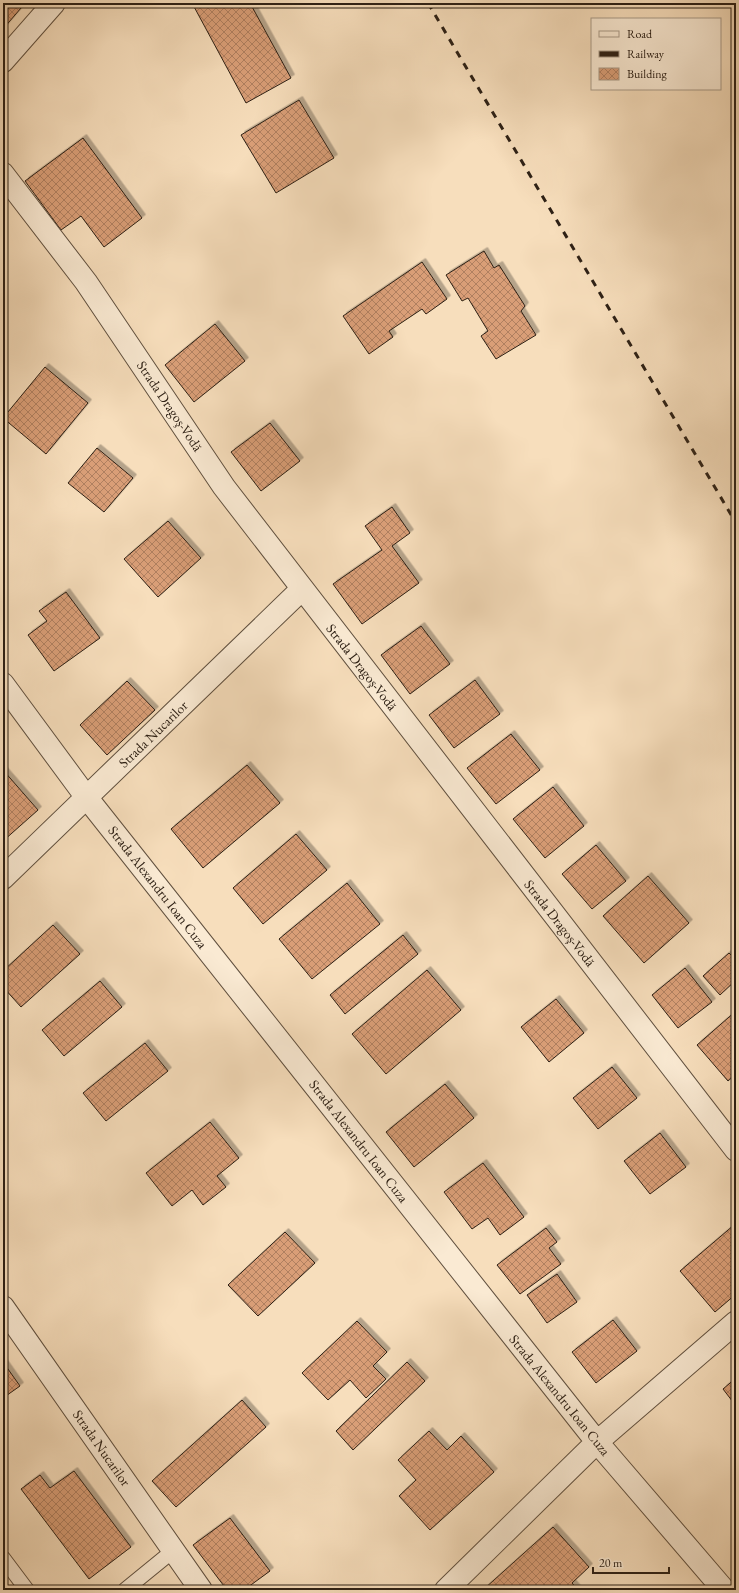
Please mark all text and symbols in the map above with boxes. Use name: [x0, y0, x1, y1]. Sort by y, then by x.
legend: [591, 18, 721, 90]
text: Road: [627, 26, 653, 42]
text: Railway: [627, 46, 665, 62]
text: Building: [627, 66, 668, 82]
street label: Strada Dragoş-Vodă: [133, 357, 207, 455]
street label: Strada Dragoş-Vodă: [322, 620, 402, 714]
street label: Strada Nucarilor: [115, 696, 192, 771]
street label: Strada Alexandru Ioan Cuza: [104, 822, 212, 952]
street label: Strada Dragoş-Vodă: [520, 876, 600, 970]
street label: Strada Alexandru Ioan Cuza: [305, 1076, 413, 1206]
street label: Strada Alexandru Ioan Cuza: [505, 1331, 615, 1460]
street label: Strada Nucarilor: [69, 1406, 135, 1490]
scale bar: [593, 1549, 669, 1575]
text: 20 m: [599, 1555, 623, 1571]

